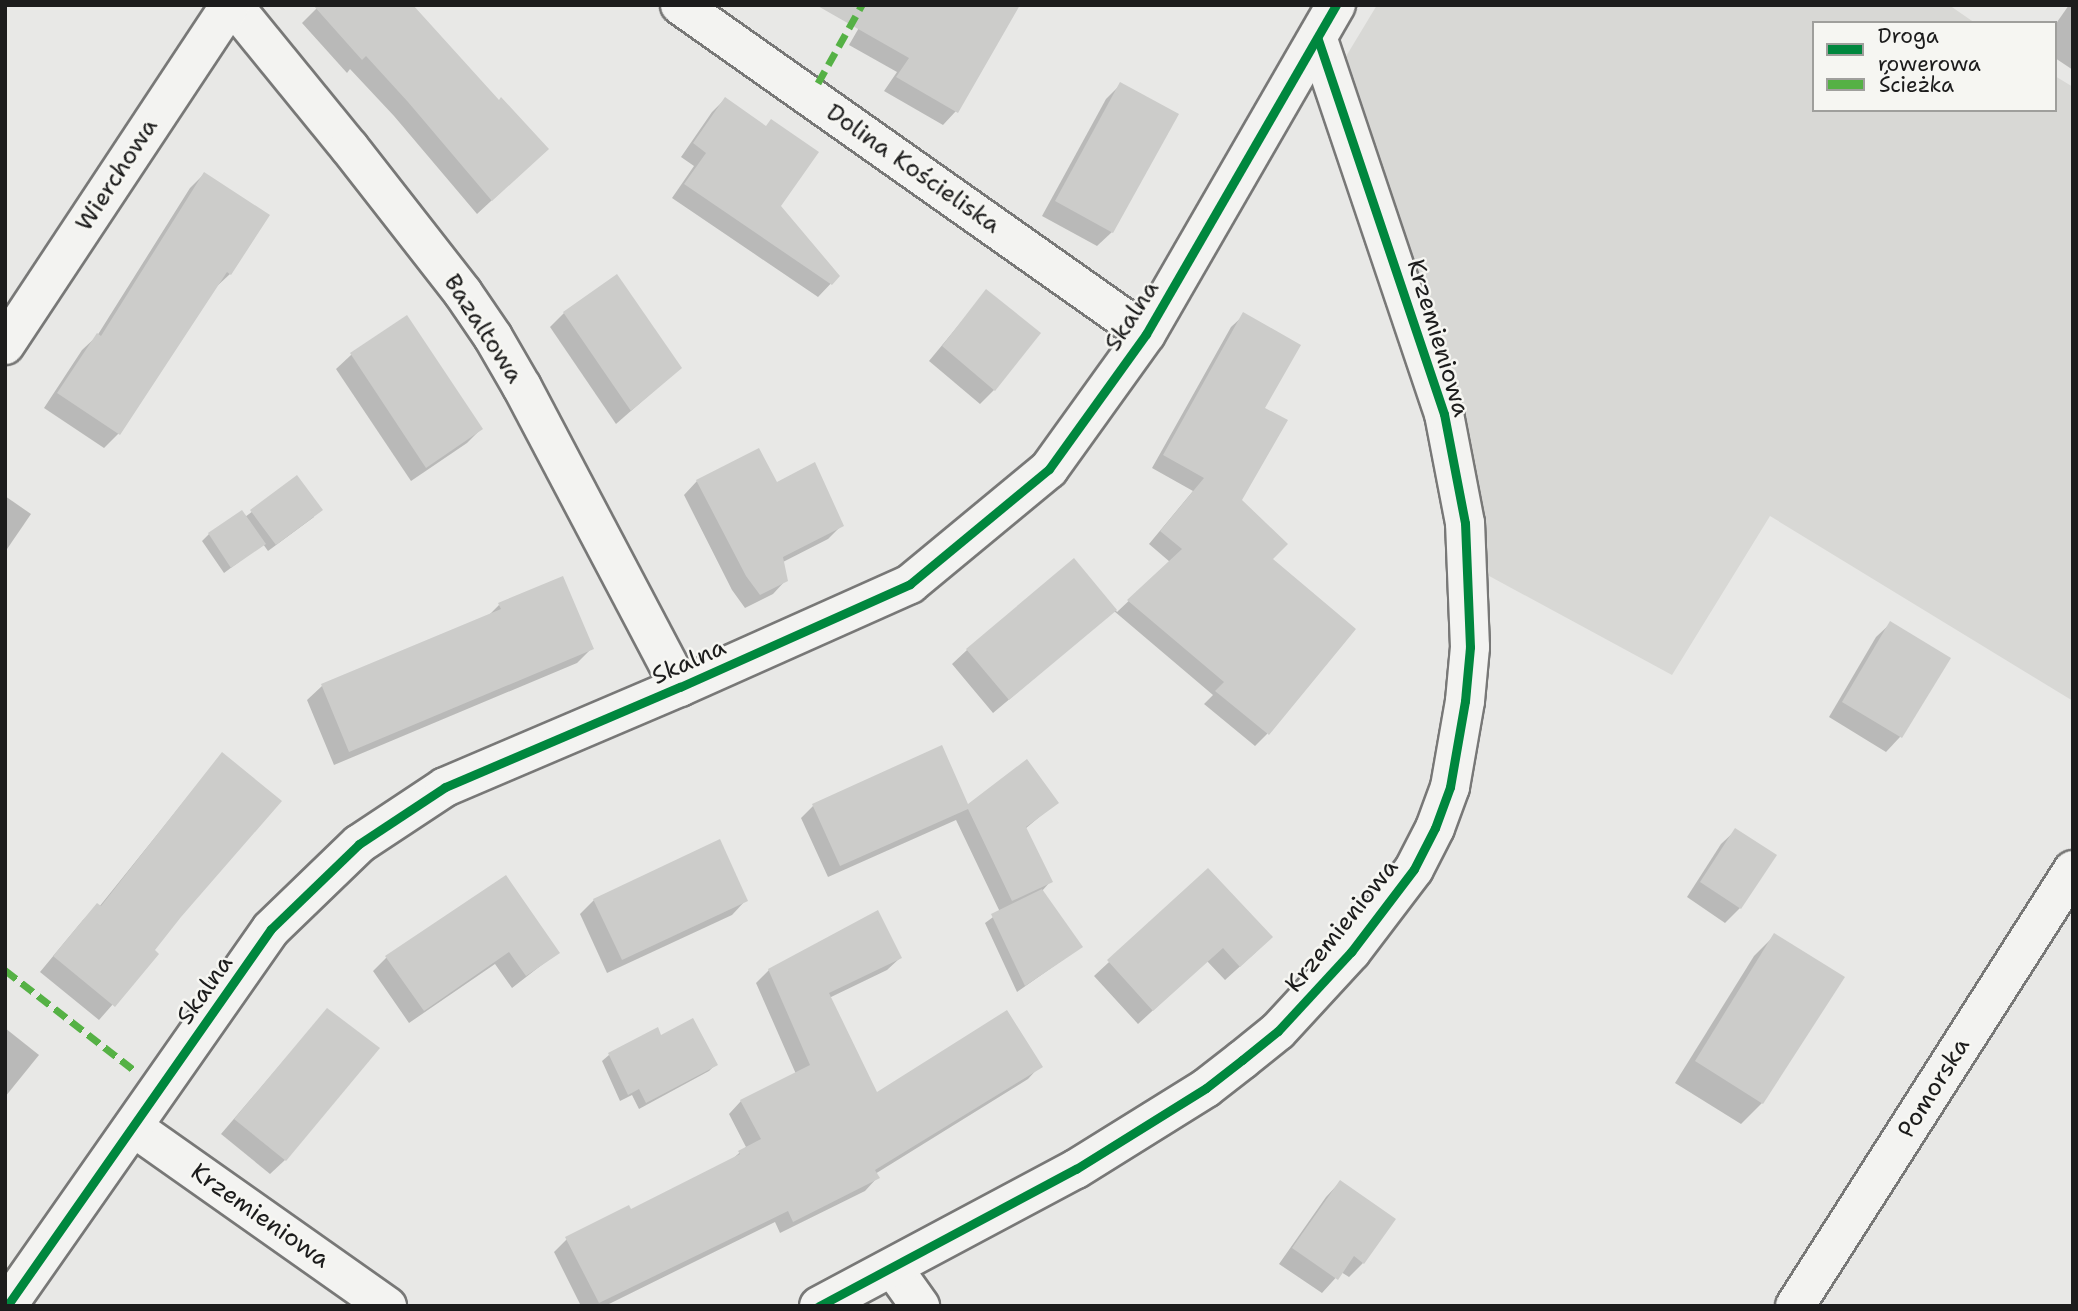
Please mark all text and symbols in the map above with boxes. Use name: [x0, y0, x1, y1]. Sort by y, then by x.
legend: [1812, 21, 2057, 112]
text: Droga rowerowa: [1878, 22, 1981, 78]
text: Ścieżka: [1879, 71, 1954, 99]
street label: Dolina Kościeliska: [821, 98, 1005, 240]
street label: Wierchowa: [70, 113, 164, 237]
street label: Krzemieniowa: [1400, 256, 1476, 420]
street label: Bazaltowa: [437, 269, 529, 389]
street label: Skalna: [1099, 275, 1165, 357]
street label: Skalna: [648, 633, 730, 691]
street label: Krzemieniowa: [1280, 854, 1404, 998]
street label: Skalna: [171, 950, 239, 1030]
street label: Pomorska: [1892, 1033, 1976, 1143]
street label: Krzemieniowa: [185, 1157, 335, 1275]

